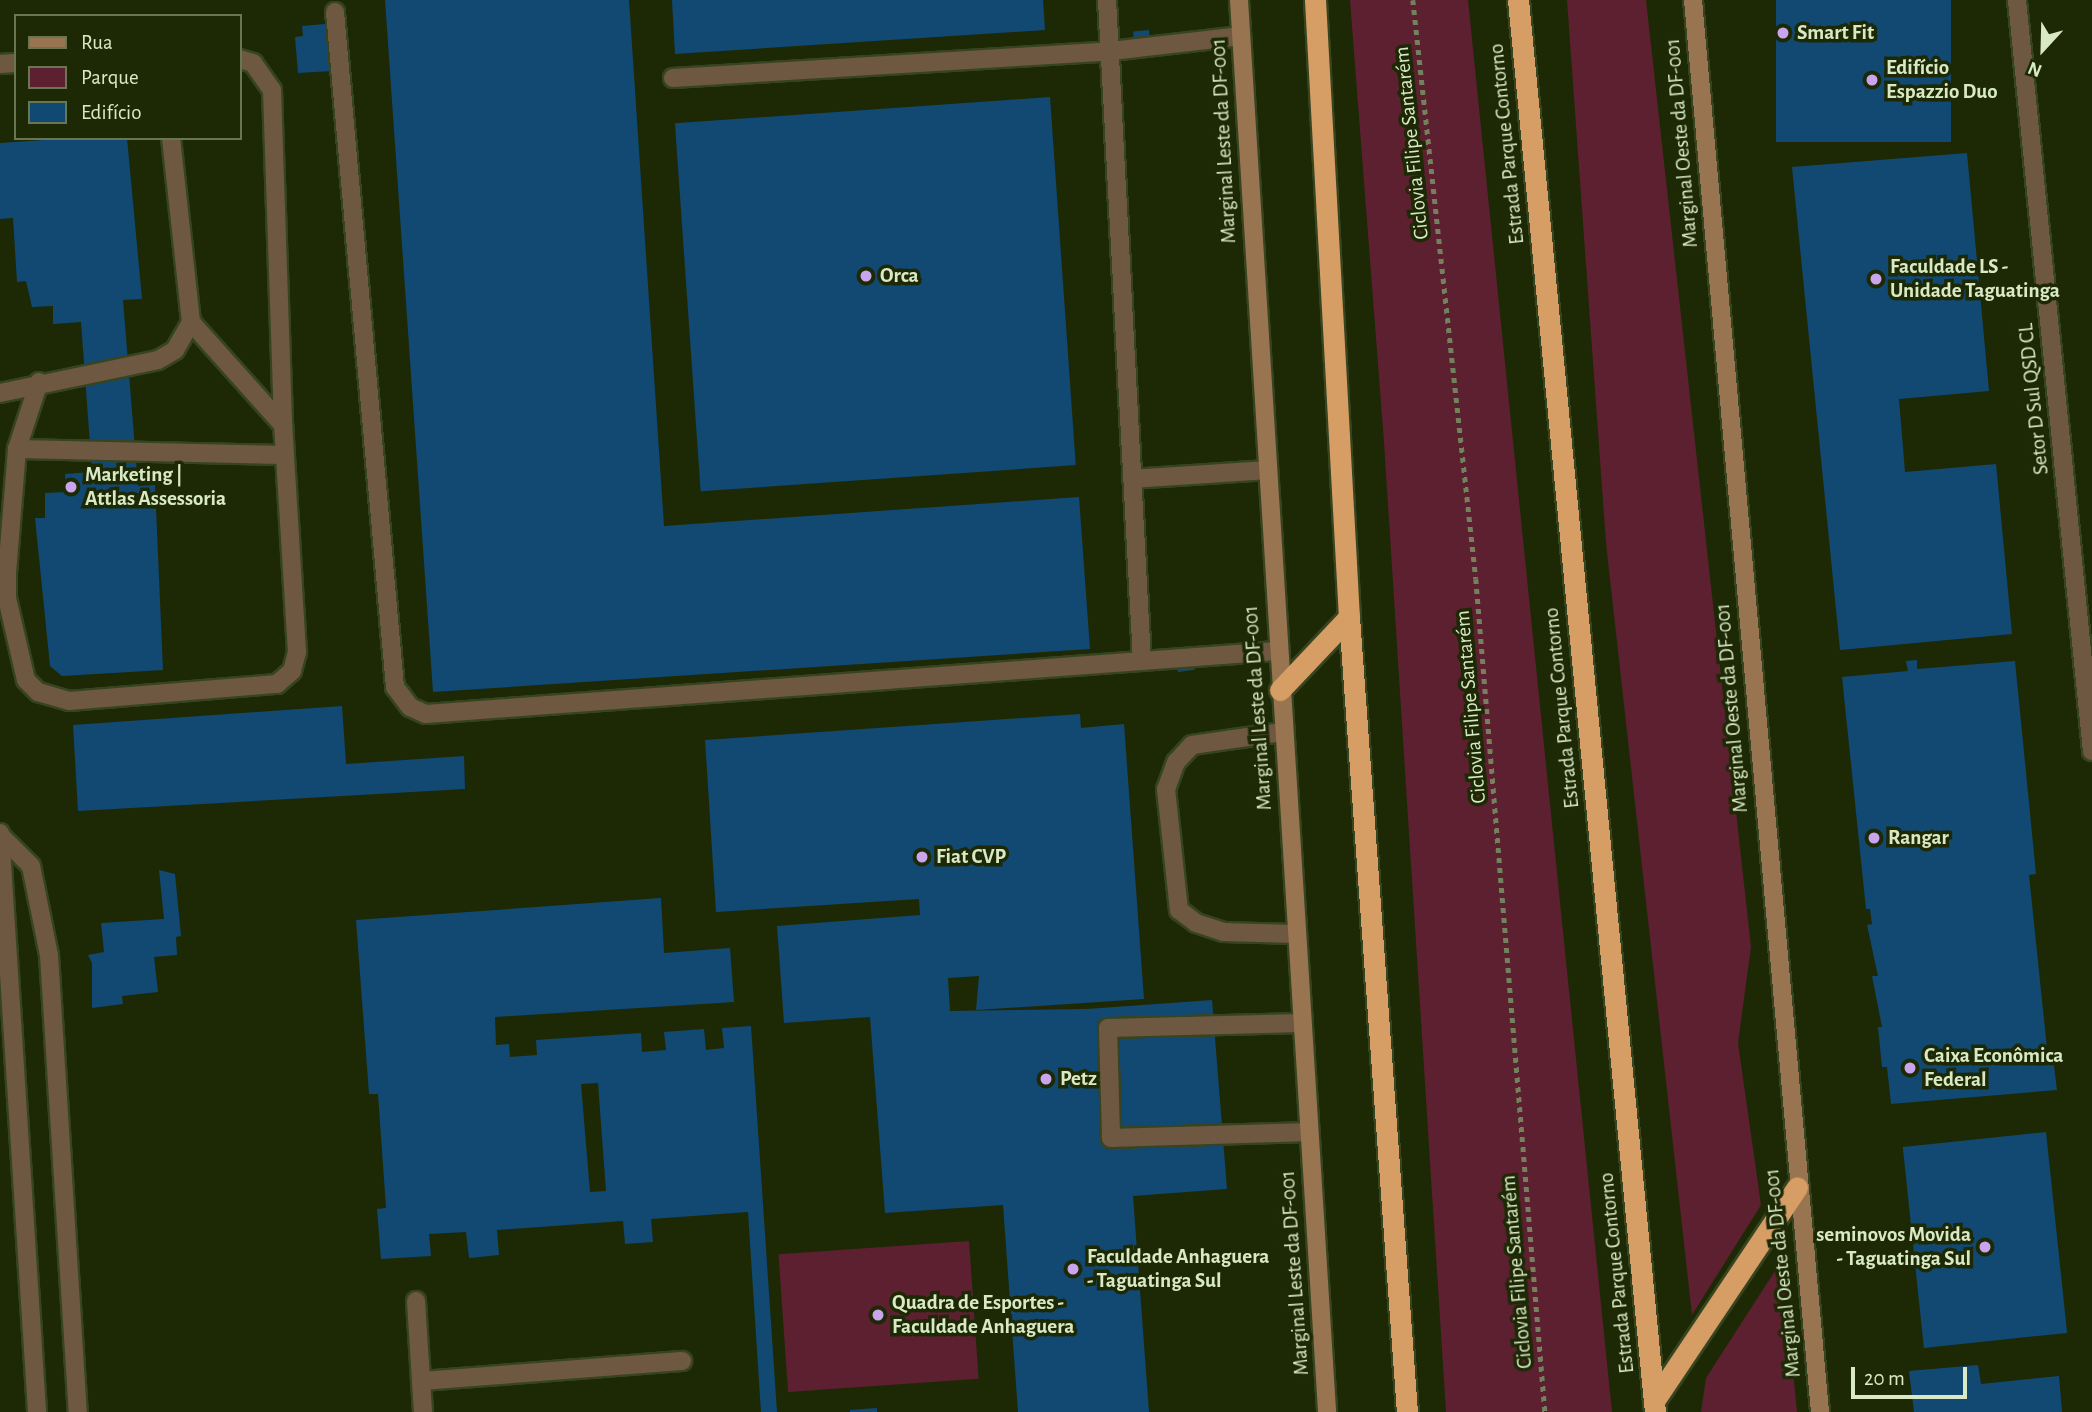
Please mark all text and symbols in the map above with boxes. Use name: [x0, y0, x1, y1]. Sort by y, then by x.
legend: [14, 14, 242, 140]
north arrow: [2008, 14, 2078, 84]
place label: Smart Fit: [1797, 20, 1874, 46]
marker: Smart Fit: [1775, 25, 1791, 41]
text: Rua: [81, 32, 113, 53]
street label: Marginal Oeste da DF-001: [1660, 37, 1704, 249]
street label: Marginal Leste da DF-001: [1206, 38, 1242, 244]
street label: Estrada Parque Contorno: [1484, 42, 1530, 246]
street label: Ciclovia Filipe Santarém: [1389, 45, 1435, 241]
place label: Edifício Espazzio Duo: [1886, 55, 1998, 105]
text: N: [2025, 58, 2045, 80]
text: Parque: [81, 67, 139, 88]
marker: Edifício Espazzio Duo: [1864, 72, 1880, 88]
text: Edifício: [81, 102, 141, 123]
place label: Faculdade LS - Unidade Taguatinga: [1890, 254, 2060, 304]
place label: Orca: [880, 263, 919, 289]
marker: Orca: [858, 268, 874, 284]
marker: Faculdade LS - Unidade Taguatinga: [1868, 271, 1884, 287]
street label: Setor D Sul QSD CL: [2014, 322, 2054, 476]
place label: Marketing | Attlas Assessoria: [85, 462, 226, 512]
marker: Marketing | Attlas Assessoria: [63, 479, 79, 495]
street label: Marginal Oeste da DF-001: [1710, 602, 1754, 814]
street label: Marginal Leste da DF-001: [1238, 605, 1278, 811]
street label: Estrada Parque Contorno: [1539, 606, 1585, 810]
street label: Ciclovia Filipe Santarém: [1450, 609, 1492, 805]
place label: Rangar: [1888, 825, 1949, 851]
marker: Rangar: [1866, 830, 1882, 846]
place label: Fiat CVP: [936, 844, 1006, 870]
marker: Fiat CVP: [914, 849, 930, 865]
place label: Caixa Econômica Federal: [1924, 1043, 2063, 1093]
marker: Caixa Econômica Federal: [1902, 1060, 1918, 1076]
place label: Petz: [1060, 1066, 1097, 1092]
marker: Petz: [1038, 1071, 1054, 1087]
street label: Marginal Oeste da DF-001: [1759, 1167, 1807, 1379]
street label: Marginal Leste da DF-001: [1275, 1170, 1315, 1376]
street label: Estrada Parque Contorno: [1594, 1171, 1640, 1375]
street label: Ciclovia Filipe Santarém: [1496, 1174, 1538, 1370]
place label: seminovos Movida - Taguatinga Sul: [1816, 1222, 1971, 1272]
marker: seminovos Movida - Taguatinga Sul: [1977, 1239, 1993, 1255]
place label: Faculdade Anhaguera - Taguatinga Sul: [1087, 1244, 1269, 1294]
marker: Faculdade Anhaguera - Taguatinga Sul: [1065, 1261, 1081, 1277]
place label: Quadra de Esportes - Faculdade Anhaguera: [892, 1290, 1074, 1340]
marker: Quadra de Esportes - Faculdade Anhaguera: [870, 1307, 886, 1323]
scale bar: [1854, 1352, 1969, 1396]
text: 20 m: [1864, 1368, 1905, 1389]

